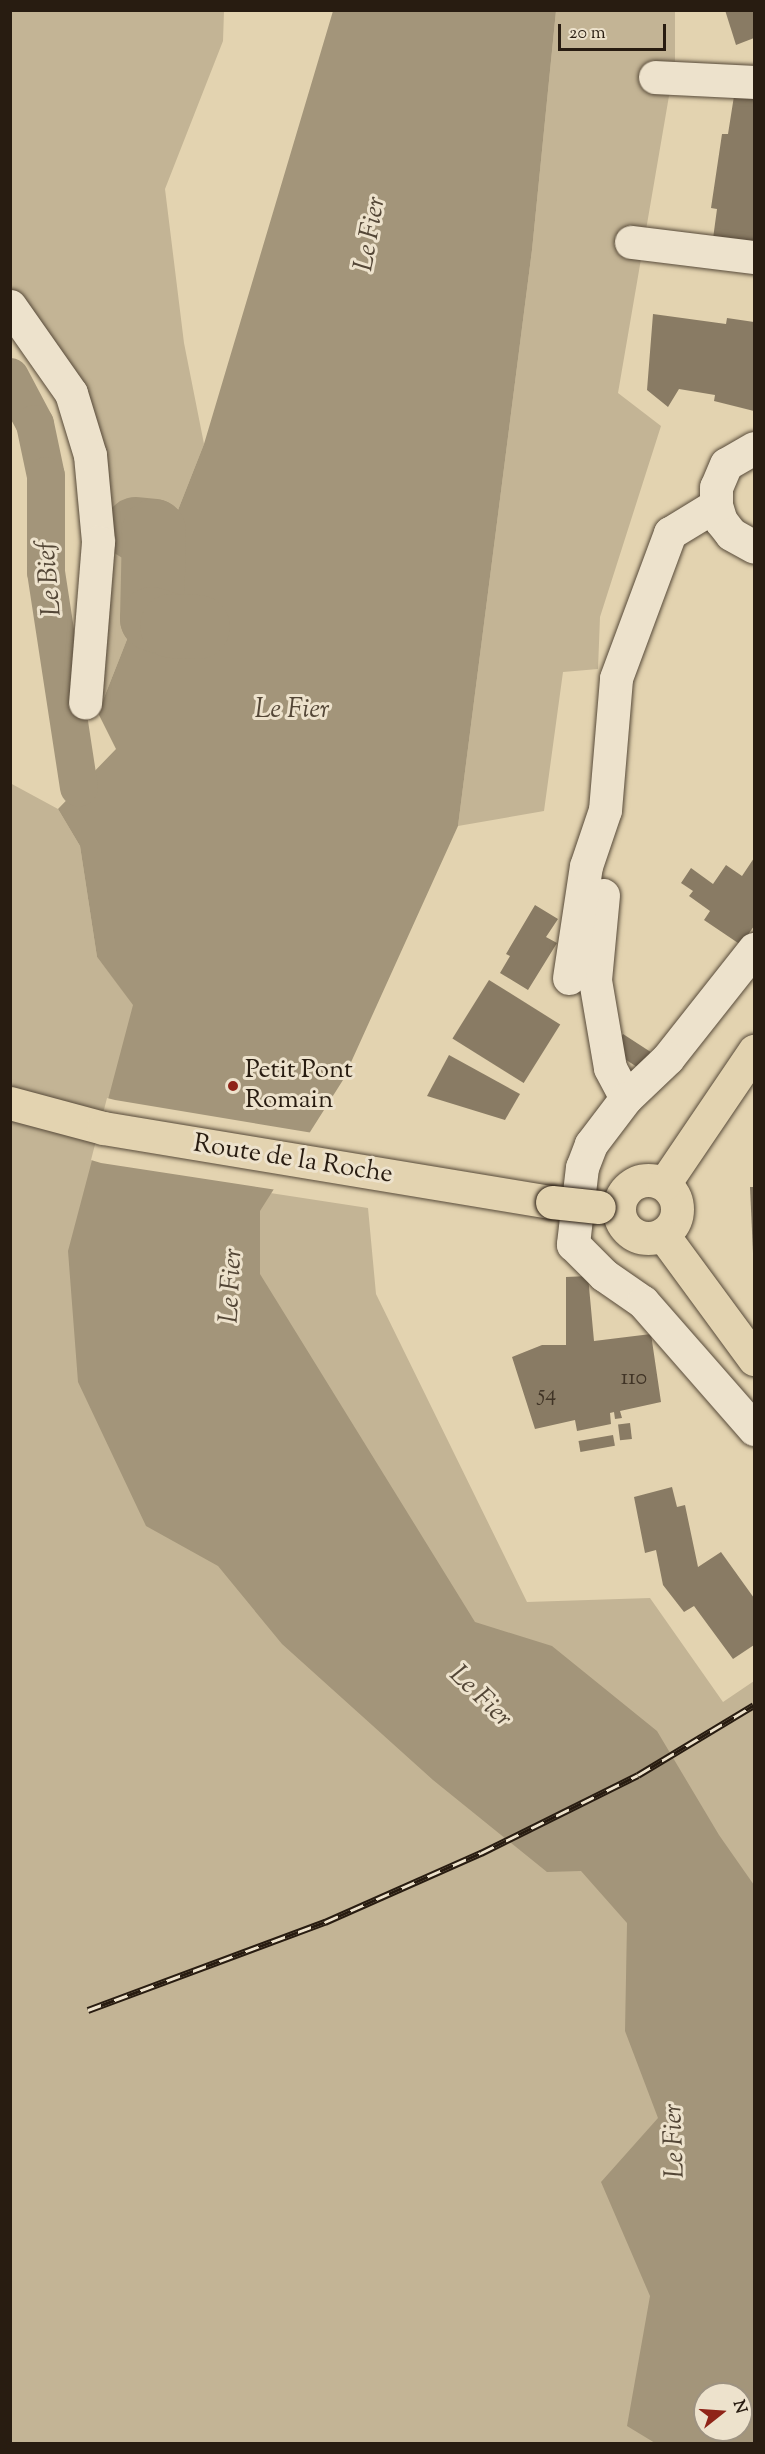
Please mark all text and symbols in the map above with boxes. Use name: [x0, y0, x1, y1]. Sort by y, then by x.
scale bar: [561, 12, 669, 50]
text: 20 m: [569, 21, 606, 47]
water label: Le Fier: [349, 194, 393, 274]
water label: Le Bief: [31, 540, 69, 618]
water label: Le Fier: [254, 695, 330, 727]
place label: Petit Pont Romain: [245, 1055, 353, 1116]
marker: Petit Pont Romain: [226, 1079, 240, 1093]
street label: Route de la Roche: [191, 1129, 395, 1191]
water label: Le Fier: [214, 1248, 250, 1324]
house number: 110: [621, 1367, 647, 1393]
house number: 54: [538, 1383, 556, 1409]
water label: Le Fier: [442, 1659, 518, 1735]
water label: Le Fier: [657, 2103, 693, 2179]
north arrow: [693, 2382, 753, 2442]
text: N: [726, 2398, 752, 2417]

